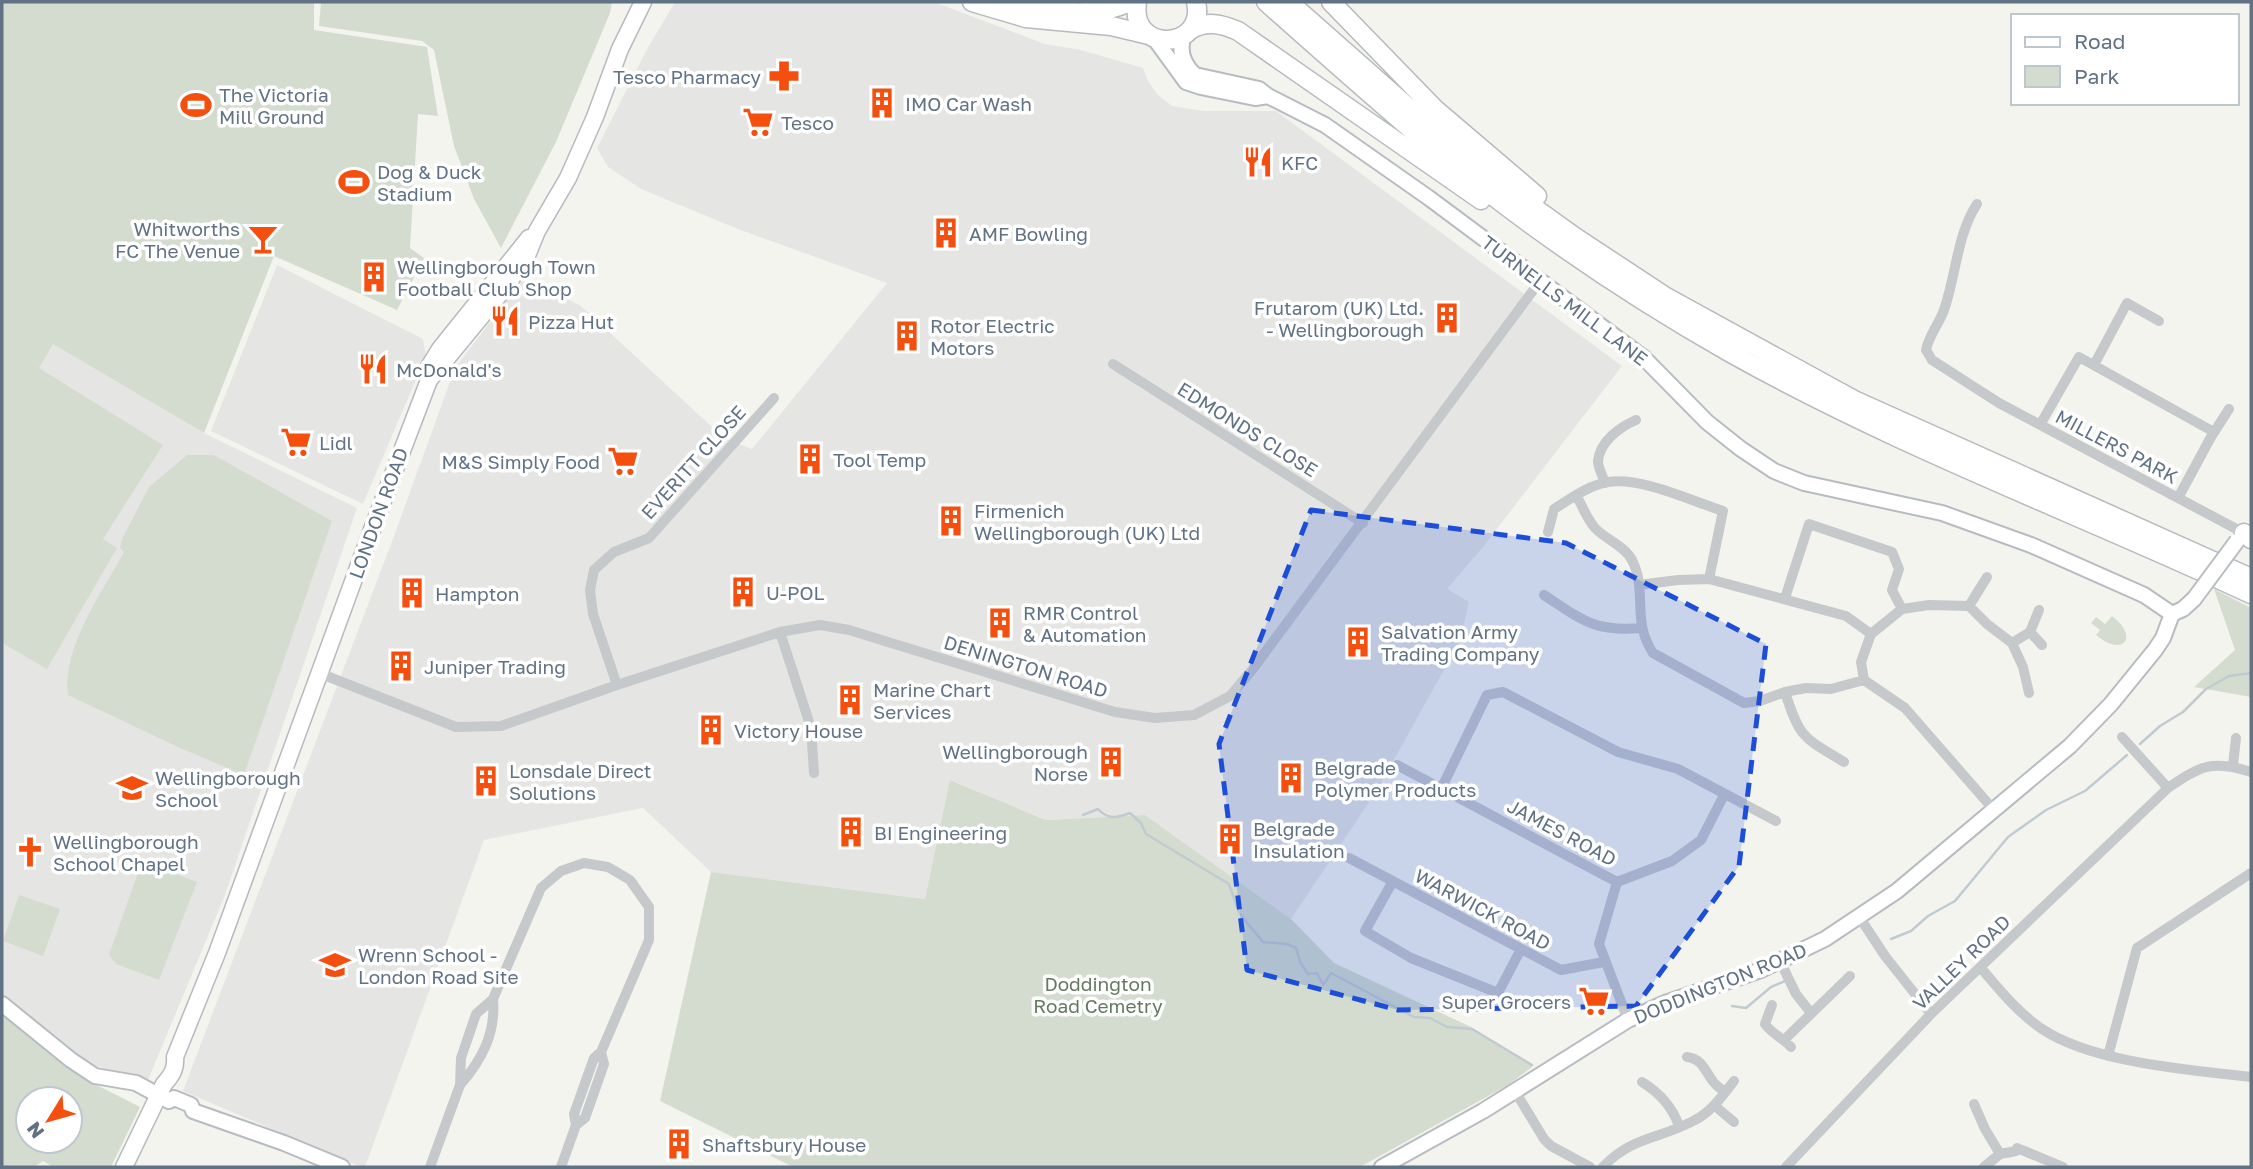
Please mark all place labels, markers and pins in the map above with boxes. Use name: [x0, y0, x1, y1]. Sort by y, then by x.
pharmacy icon: Tesco Pharmacy: [767, 59, 801, 93]
place label: Tesco Pharmacy: [613, 65, 761, 88]
place label: The Victoria Mill Ground: [219, 83, 329, 128]
building icon: IMO Car Wash: [865, 86, 899, 120]
sports icon: The Victoria Mill Ground: [179, 88, 213, 122]
place label: IMO Car Wash: [905, 92, 1032, 115]
supermarket icon: Tesco: [741, 105, 775, 139]
place label: Tesco: [781, 111, 834, 134]
restaurant icon: KFC: [1241, 145, 1275, 179]
place label: KFC: [1281, 151, 1318, 174]
place label: Dog & Duck Stadium: [377, 160, 482, 205]
sports icon: Dog & Duck Stadium: [337, 165, 371, 199]
building icon: AMF Bowling: [929, 216, 963, 250]
place label: Whitworths FC The Venue: [115, 217, 240, 262]
bar icon: Whitworths FC The Venue: [246, 222, 280, 256]
place label: AMF Bowling: [969, 222, 1088, 245]
place label: Wellingborough Town Football Club Shop: [397, 255, 596, 300]
building icon: Wellingborough Town Football Club Shop: [357, 260, 391, 294]
place label: Frutarom (UK) Ltd. - Wellingborough: [1254, 296, 1424, 341]
building icon: Frutarom (UK) Ltd. - Wellingborough: [1430, 301, 1464, 335]
restaurant icon: Pizza Hut: [488, 304, 522, 338]
place label: Pizza Hut: [528, 310, 614, 333]
place label: Rotor Electric Motors: [930, 314, 1055, 359]
building icon: Rotor Electric Motors: [890, 319, 924, 353]
restaurant icon: McDonald's: [356, 352, 390, 386]
place label: McDonald's: [396, 358, 502, 381]
supermarket icon: Lidl: [279, 425, 313, 459]
place label: Lidl: [319, 431, 353, 454]
building icon: Tool Temp: [793, 442, 827, 476]
supermarket icon: M&S Simply Food: [606, 444, 640, 478]
place label: Tool Temp: [833, 448, 926, 471]
place label: M&S Simply Food: [442, 450, 600, 473]
place label: Firmenich Wellingborough (UK) Ltd: [974, 499, 1200, 544]
building icon: Firmenich Wellingborough (UK) Ltd: [934, 504, 968, 538]
building icon: U-POL: [726, 575, 760, 609]
building icon: Hampton: [395, 576, 429, 610]
place label: U-POL: [766, 581, 825, 604]
place label: Hampton: [435, 582, 519, 605]
place label: RMR Control & Automation: [1023, 601, 1146, 646]
building icon: RMR Control & Automation: [983, 606, 1017, 640]
place label: Salvation Army Trading Company: [1381, 620, 1540, 665]
building icon: Salvation Army Trading Company: [1341, 625, 1375, 659]
building icon: Juniper Trading: [384, 649, 418, 683]
place label: Juniper Trading: [424, 655, 566, 678]
place label: Marine Chart Services: [873, 678, 991, 723]
building icon: Marine Chart Services: [833, 683, 867, 717]
building icon: Victory House: [694, 713, 728, 747]
place label: Victory House: [734, 719, 863, 742]
place label: Wellingborough Norse: [942, 740, 1088, 785]
building icon: Wellingborough Norse: [1094, 745, 1128, 779]
place label: Belgrade Polymer Products: [1314, 756, 1476, 801]
place label: Lonsdale Direct Solutions: [509, 759, 651, 804]
building icon: Belgrade Polymer Products: [1274, 761, 1308, 795]
building icon: Lonsdale Direct Solutions: [469, 764, 503, 798]
place label: Wellingborough School: [155, 766, 301, 811]
school or university icon: Wellingborough School: [115, 771, 149, 805]
building icon: BI Engineering: [834, 815, 868, 849]
place label: Belgrade Insulation: [1253, 817, 1345, 862]
place label: BI Engineering: [874, 821, 1007, 844]
building icon: Belgrade Insulation: [1213, 822, 1247, 856]
place label: Wellingborough School Chapel: [53, 830, 199, 875]
church icon: Wellingborough School Chapel: [13, 835, 47, 869]
place label: Wrenn School - London Road Site: [358, 943, 518, 988]
school or university icon: Wrenn School - London Road Site: [318, 948, 352, 982]
supermarket icon: Super Grocers: [1577, 984, 1611, 1018]
place label: Super Grocers: [1442, 990, 1571, 1013]
building icon: Shaftsbury House: [662, 1127, 696, 1161]
place label: Shaftsbury House: [702, 1133, 866, 1156]

